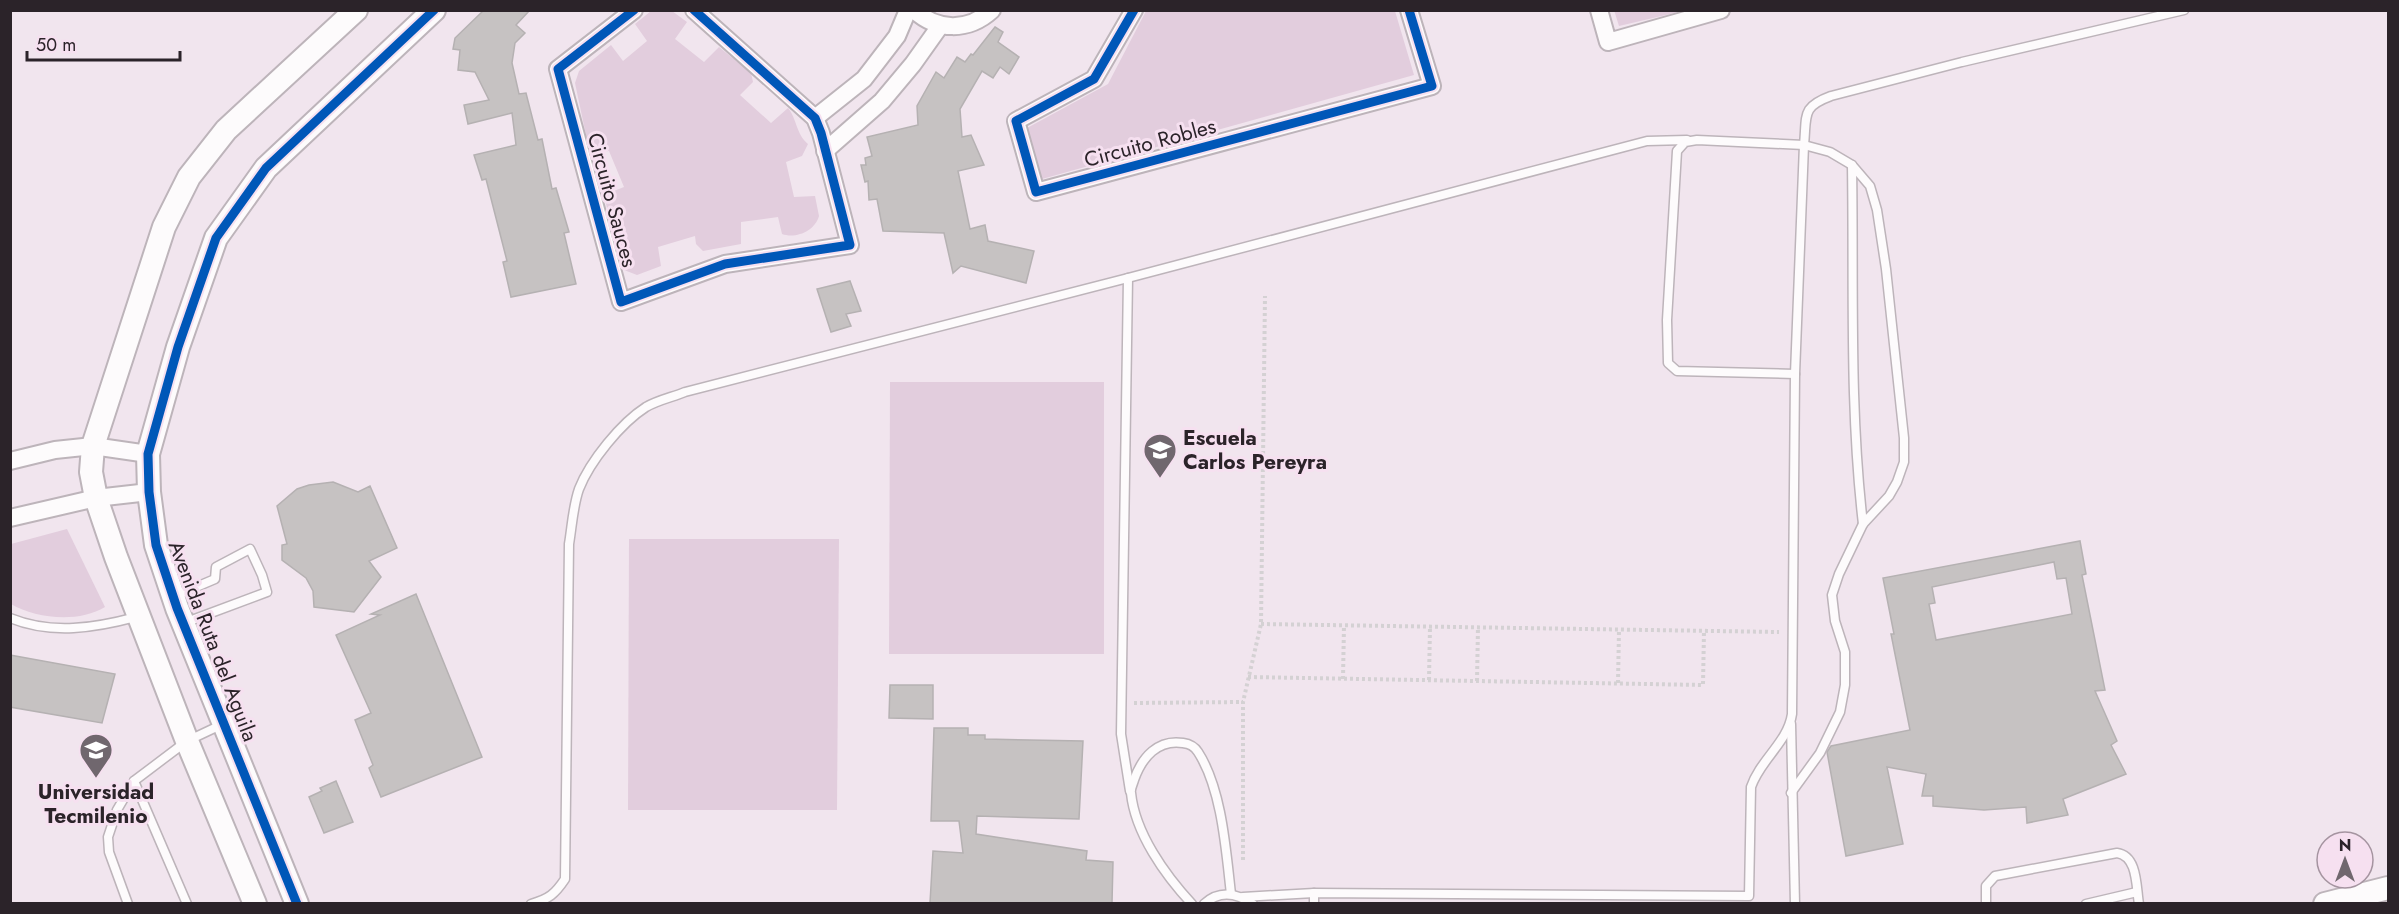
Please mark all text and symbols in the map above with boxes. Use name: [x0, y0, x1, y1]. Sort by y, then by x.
scale bar: [27, 24, 180, 62]
text: 50 m: [36, 32, 76, 58]
street label: Circuito Robles: [1081, 111, 1219, 175]
street label: Circuito Sauces: [580, 129, 644, 271]
place label: Escuela Carlos Pereyra: [1183, 423, 1327, 477]
school or university icon: Escuela Carlos Pereyra: [1142, 432, 1178, 479]
street label: Avenida Ruta del Aguila: [161, 536, 265, 746]
school or university icon: Universidad Tecmilenio: [78, 732, 114, 779]
place label: Universidad Tecmilenio: [38, 777, 154, 831]
north arrow: [2315, 830, 2375, 890]
text: N: [2339, 834, 2351, 857]

